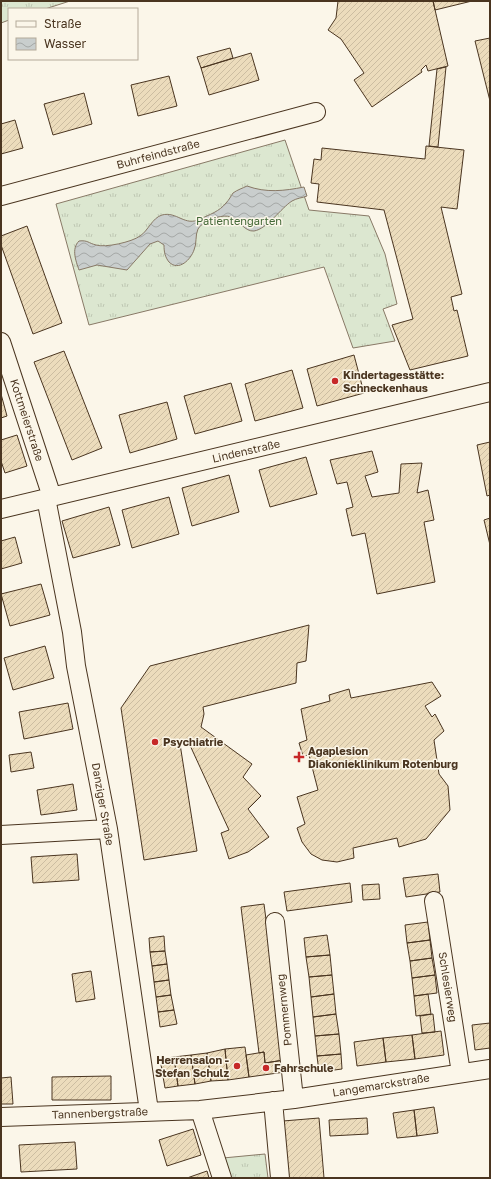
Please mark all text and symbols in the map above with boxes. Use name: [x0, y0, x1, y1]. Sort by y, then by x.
legend: [8, 8, 138, 60]
text: Straße: [44, 16, 82, 31]
text: Wasser: [44, 36, 87, 51]
street label: Buhrfeindstraße: [115, 136, 201, 171]
park label: Patientengarten: [196, 214, 282, 227]
place label: Kindertagesstätte: Schneckenhaus: [343, 368, 444, 394]
marker: Kindertagesstätte: Schneckenhaus: [330, 376, 340, 386]
street label: Kottmeierstraße: [8, 377, 47, 463]
street label: Lindenstraße: [211, 436, 281, 465]
place label: Psychiatrie: [163, 735, 224, 748]
marker: Psychiatrie: [150, 737, 160, 747]
place label: Agaplesion Diakonieklinikum Rotenburg: [308, 744, 458, 770]
marker: Agaplesion Diakonieklinikum Rotenburg: [293, 751, 305, 763]
street label: Danziger Straße: [90, 762, 117, 846]
street label: Schlesierweg: [437, 951, 460, 1023]
street label: Pommernweg: [273, 973, 294, 1047]
place label: Herrensalon - Stefan Schulz: [155, 1053, 229, 1079]
marker: Herrensalon - Stefan Schulz: [232, 1061, 242, 1071]
place label: Fahrschule: [274, 1061, 334, 1074]
marker: Fahrschule: [261, 1063, 271, 1073]
street label: Langemarckstraße: [331, 1070, 430, 1099]
street label: Tannenbergstraße: [52, 1104, 148, 1121]

